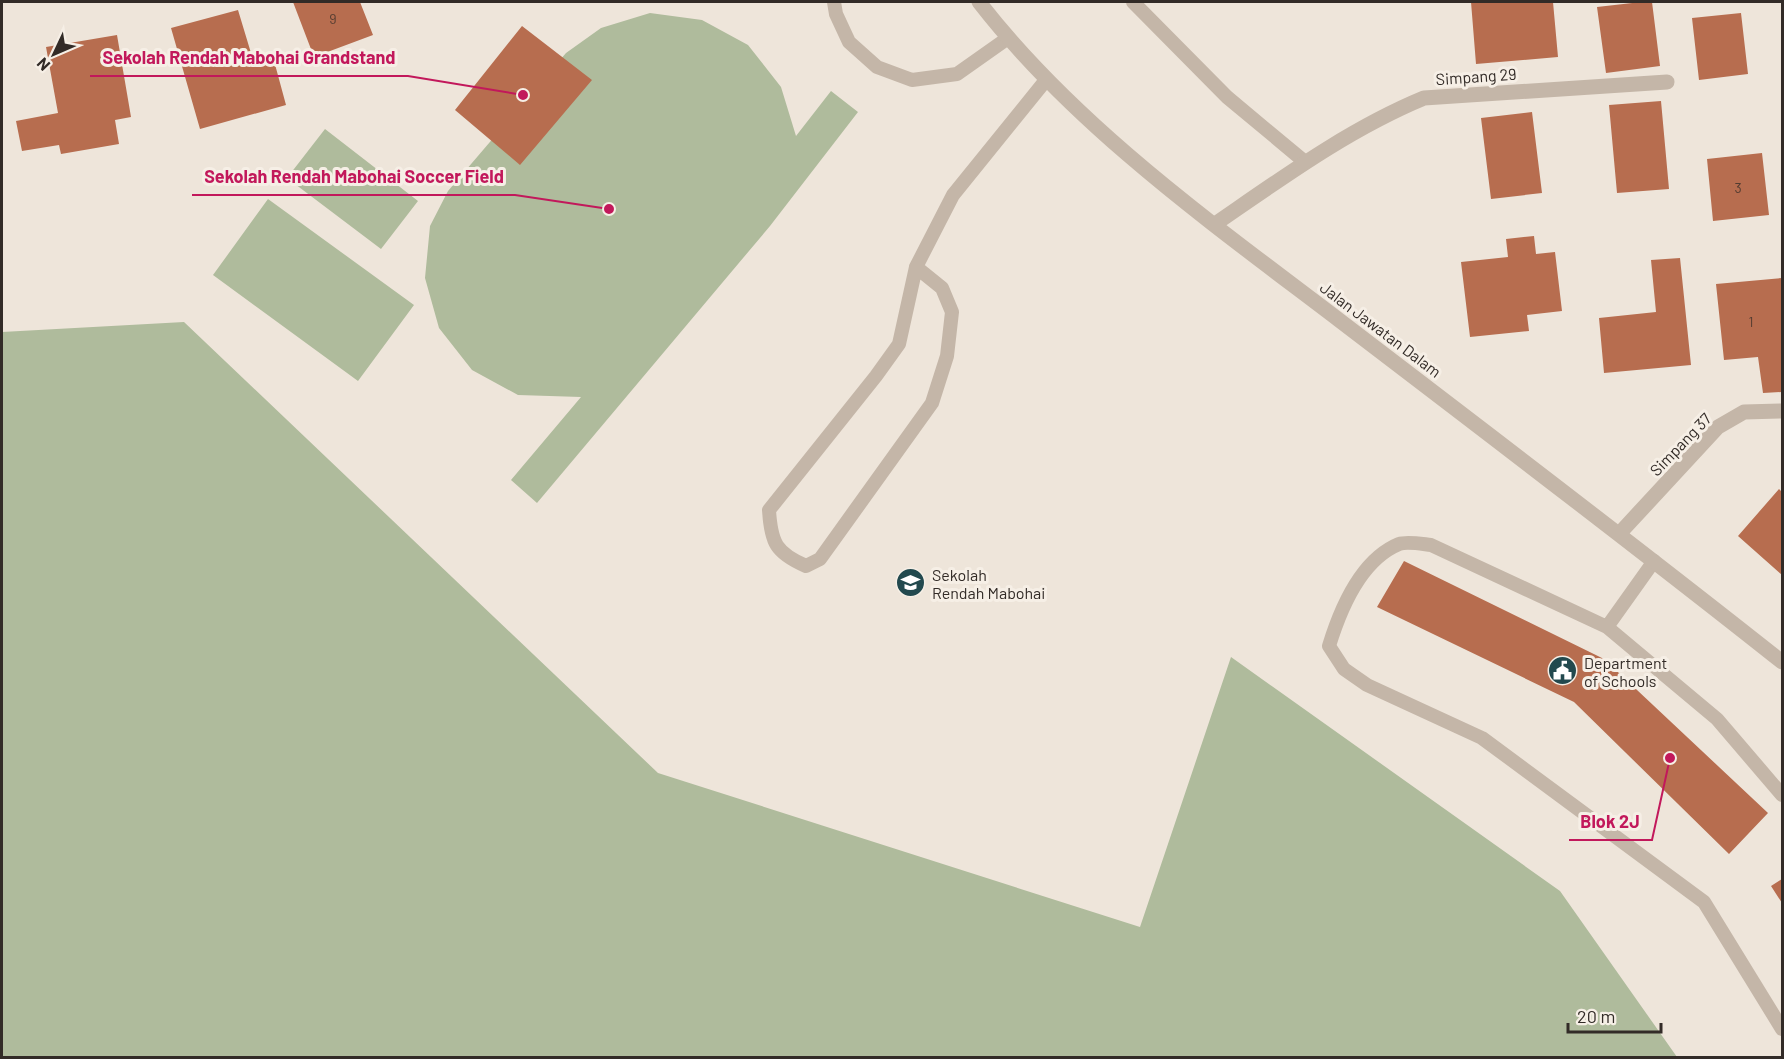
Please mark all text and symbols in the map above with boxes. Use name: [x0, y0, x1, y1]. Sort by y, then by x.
house number: 9: [329, 10, 337, 27]
north arrow: [24, 24, 84, 84]
callout: Sekolah Rendah Mabohai Grandstand: [90, 40, 408, 76]
text: Sekolah Rendah Mabohai Grandstand: [102, 46, 396, 68]
text: N: [32, 54, 53, 75]
street label: Simpang 29: [1435, 64, 1517, 88]
callout: Sekolah Rendah Mabohai Soccer Field: [192, 159, 515, 195]
text: Sekolah Rendah Mabohai Soccer Field: [204, 165, 504, 187]
house number: 3: [1734, 179, 1742, 196]
street label: Jalan Jawatan Dalam: [1317, 277, 1445, 381]
house number: 1: [1749, 313, 1753, 330]
street label: Simpang 37: [1645, 408, 1715, 479]
place label: Sekolah Rendah Mabohai: [932, 565, 1045, 602]
school or university icon: Sekolah Rendah Mabohai: [895, 567, 927, 599]
place label: Department of Schools: [1584, 653, 1667, 690]
public building icon: Department of Schools: [1547, 655, 1579, 687]
callout: Blok 2J: [1569, 804, 1652, 840]
text: Blok 2J: [1580, 810, 1640, 832]
scale bar: [1568, 996, 1661, 1034]
text: 20 m: [1577, 1005, 1615, 1027]

